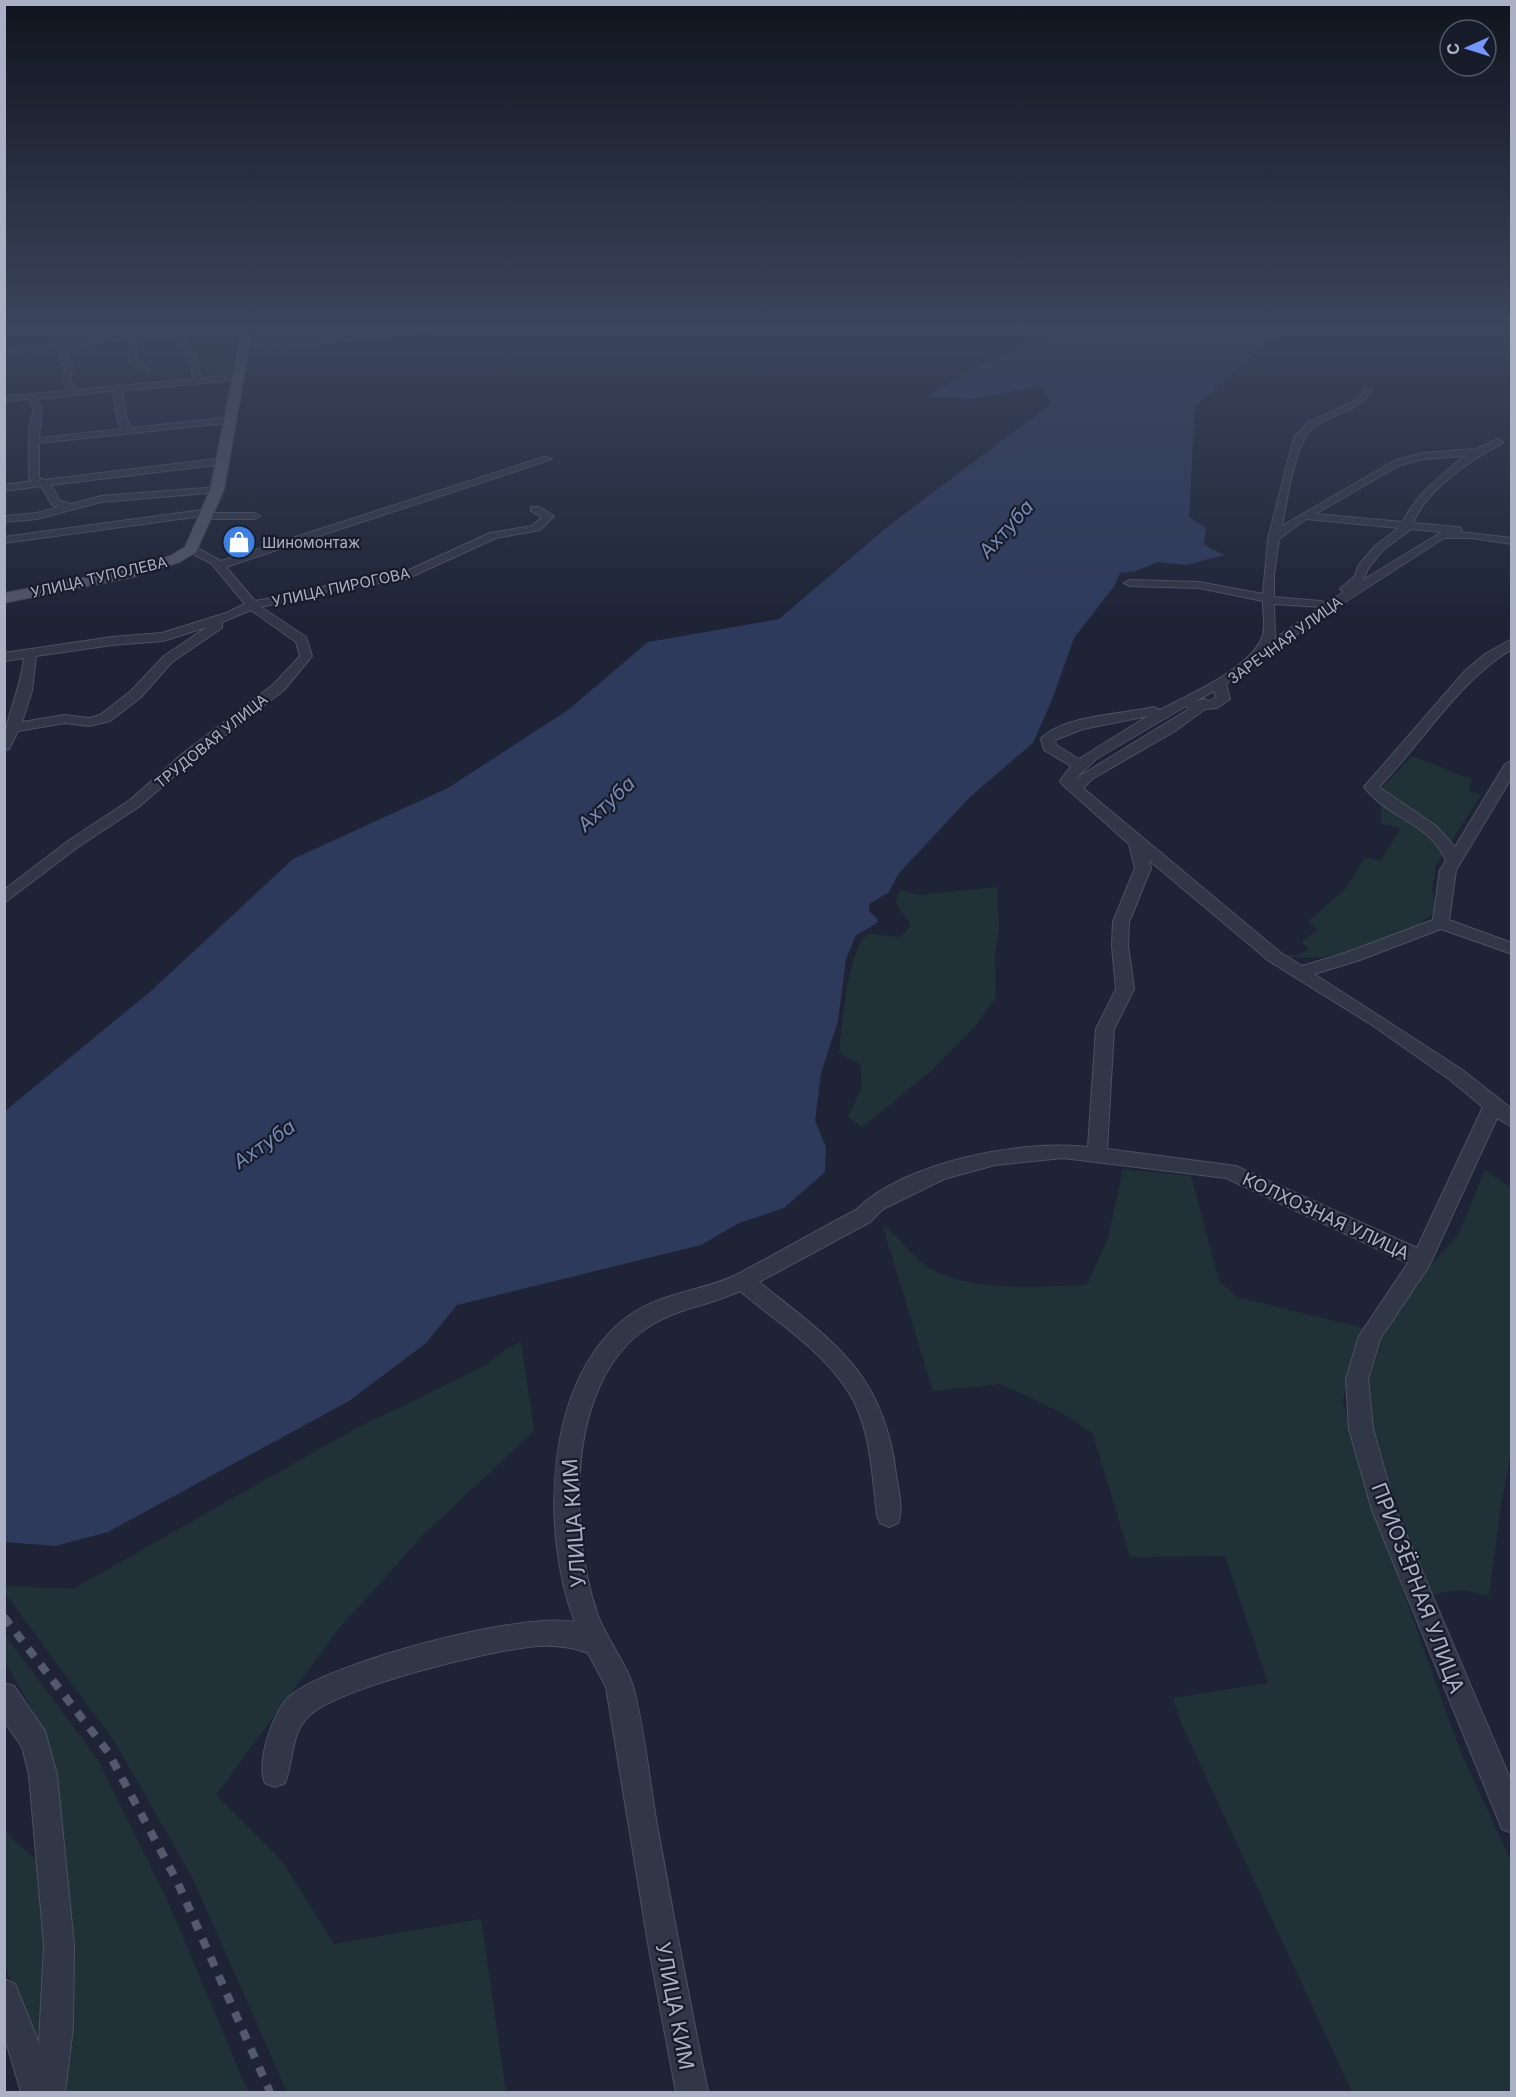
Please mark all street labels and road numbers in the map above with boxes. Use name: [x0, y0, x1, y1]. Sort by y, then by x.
street label: УЛИЦА ТУПОЛЕВА: [29, 552, 169, 602]
street label: УЛИЦА ПИРОГОВА: [270, 563, 412, 611]
street label: ЗАРЕЧНАЯ УЛИЦА: [1224, 592, 1346, 688]
street label: ТРУДОВАЯ УЛИЦА: [151, 690, 271, 792]
street label: КОЛХОЗНАЯ УЛИЦА: [1239, 1168, 1413, 1264]
street label: УЛИЦА КИМ: [557, 1458, 591, 1588]
street label: ПРИОЗЁРНАЯ УЛИЦА: [1366, 1479, 1471, 1697]
street label: УЛИЦА КИМ: [650, 1940, 700, 2072]

